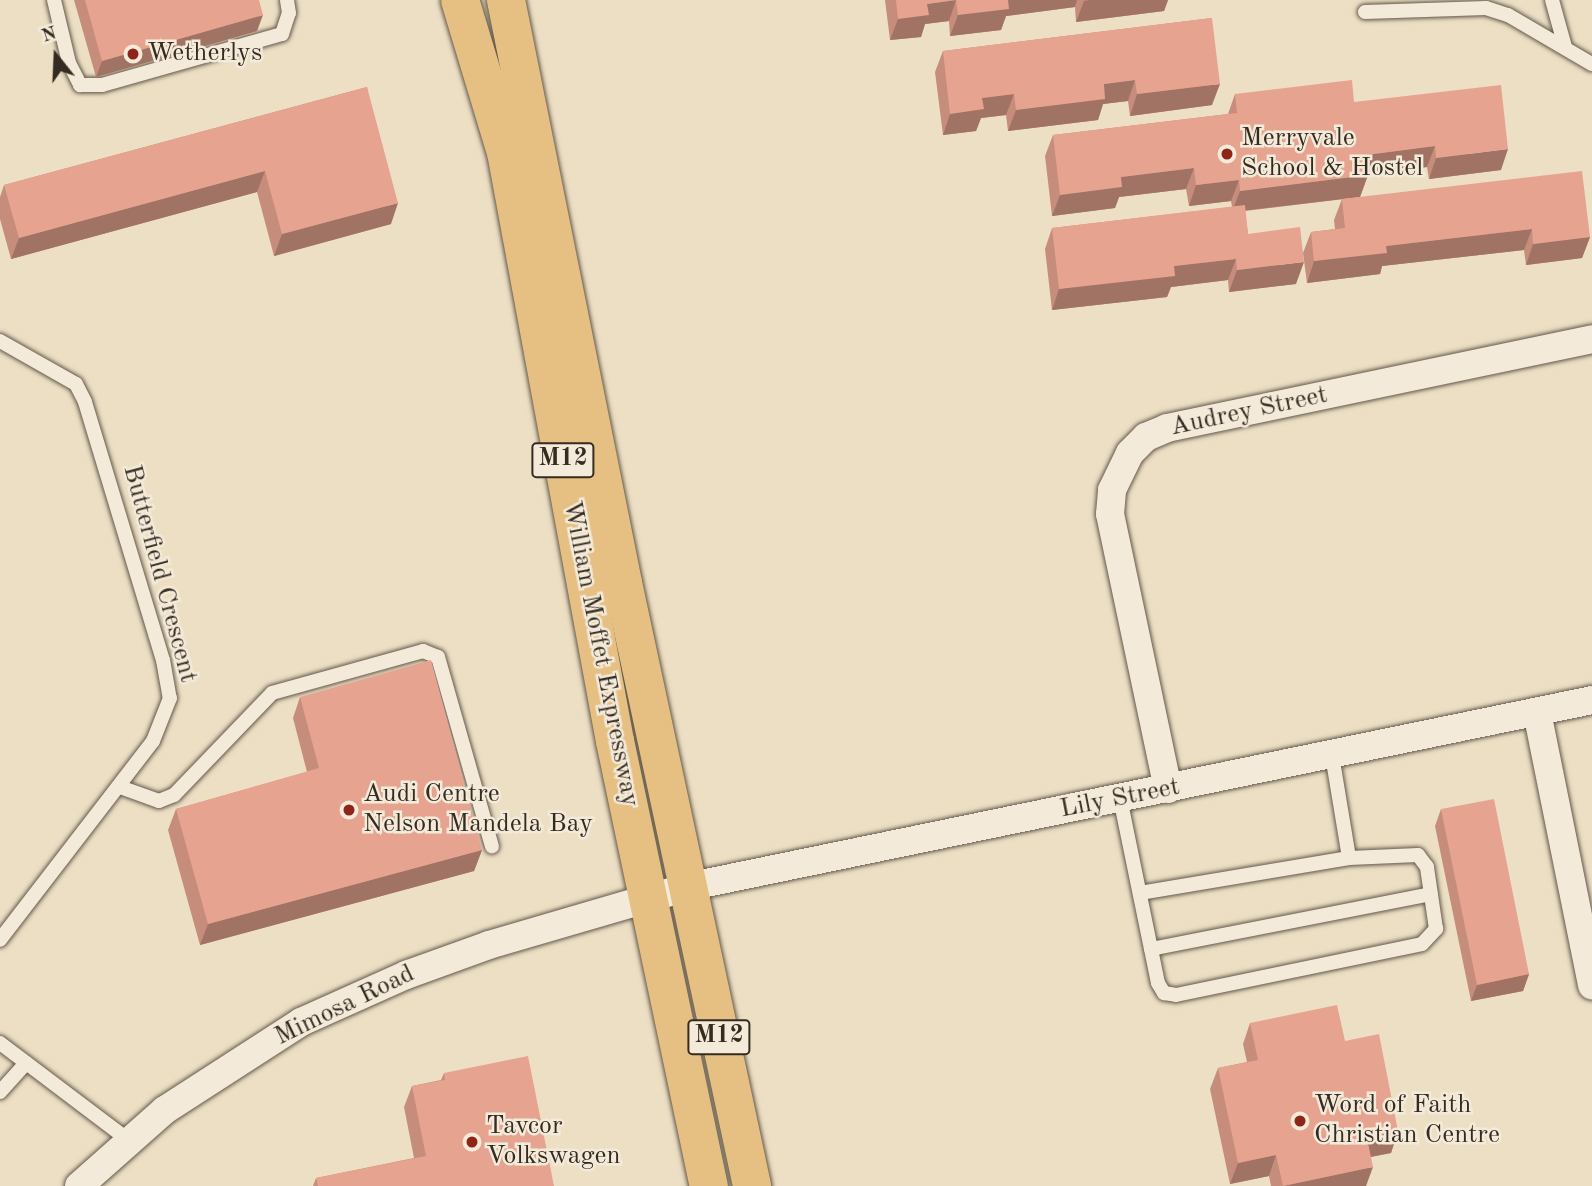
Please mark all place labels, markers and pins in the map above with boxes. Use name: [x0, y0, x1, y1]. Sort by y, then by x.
place label: Wetherlys: [147, 38, 262, 70]
marker: Wetherlys: [125, 46, 141, 62]
place label: Merryvale School & Hostel: [1241, 123, 1423, 184]
marker: Merryvale School & Hostel: [1219, 146, 1235, 162]
place label: Audi Centre Nelson Mandela Bay: [363, 779, 593, 840]
marker: Audi Centre Nelson Mandela Bay: [341, 802, 357, 818]
place label: Word of Faith Christian Centre: [1314, 1090, 1500, 1152]
place label: Tavcor Volkswagen: [486, 1111, 621, 1172]
marker: Word of Faith Christian Centre: [1292, 1113, 1308, 1129]
marker: Tavcor Volkswagen: [464, 1134, 480, 1150]

